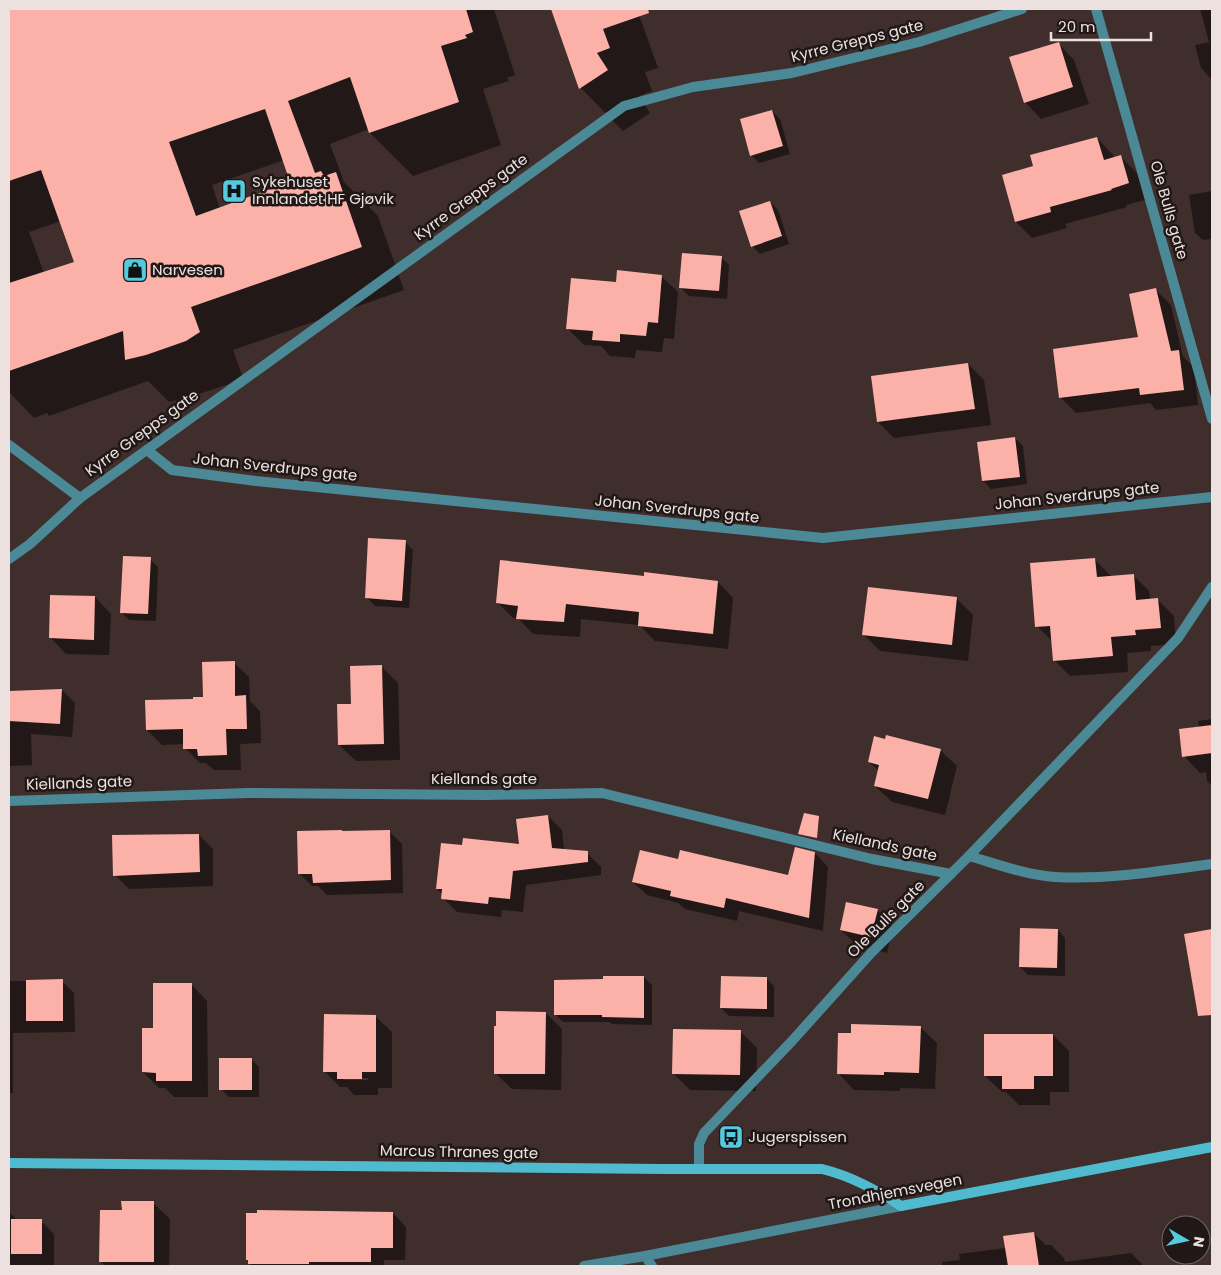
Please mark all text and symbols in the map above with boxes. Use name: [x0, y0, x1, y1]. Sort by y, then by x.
scale bar: [1051, 10, 1151, 42]
street label: Kyrre Grepps gate: [789, 14, 925, 67]
text: 20 m: [1058, 16, 1096, 37]
street label: Kyrre Grepps gate: [410, 148, 532, 245]
street label: Ole Bulls gate: [1145, 158, 1194, 262]
place label: Sykehuset Innlandet HF Gjøvik: [252, 171, 394, 209]
hospital icon: Sykehuset Innlandet HF Gjøvik: [221, 178, 247, 204]
shop icon: Narvesen: [122, 257, 148, 283]
place label: Narvesen: [152, 259, 223, 280]
street label: Kyrre Grepps gate: [81, 384, 203, 481]
street label: Johan Sverdrups gate: [192, 447, 358, 486]
street label: Johan Sverdrups gate: [994, 476, 1160, 515]
street label: Johan Sverdrups gate: [594, 489, 760, 528]
street label: Kiellands gate: [431, 768, 537, 789]
street label: Kiellands gate: [26, 770, 132, 795]
street label: Kiellands gate: [831, 823, 939, 866]
street label: Ole Bulls gate: [842, 875, 929, 962]
bus stop icon: Jugerspissen: [718, 1124, 744, 1150]
place label: Jugerspissen: [748, 1126, 847, 1147]
street label: Marcus Thranes gate: [380, 1140, 538, 1163]
street label: Trondhjemsvegen: [826, 1168, 964, 1215]
north arrow: [1161, 1215, 1211, 1265]
text: N: [1188, 1235, 1210, 1249]

